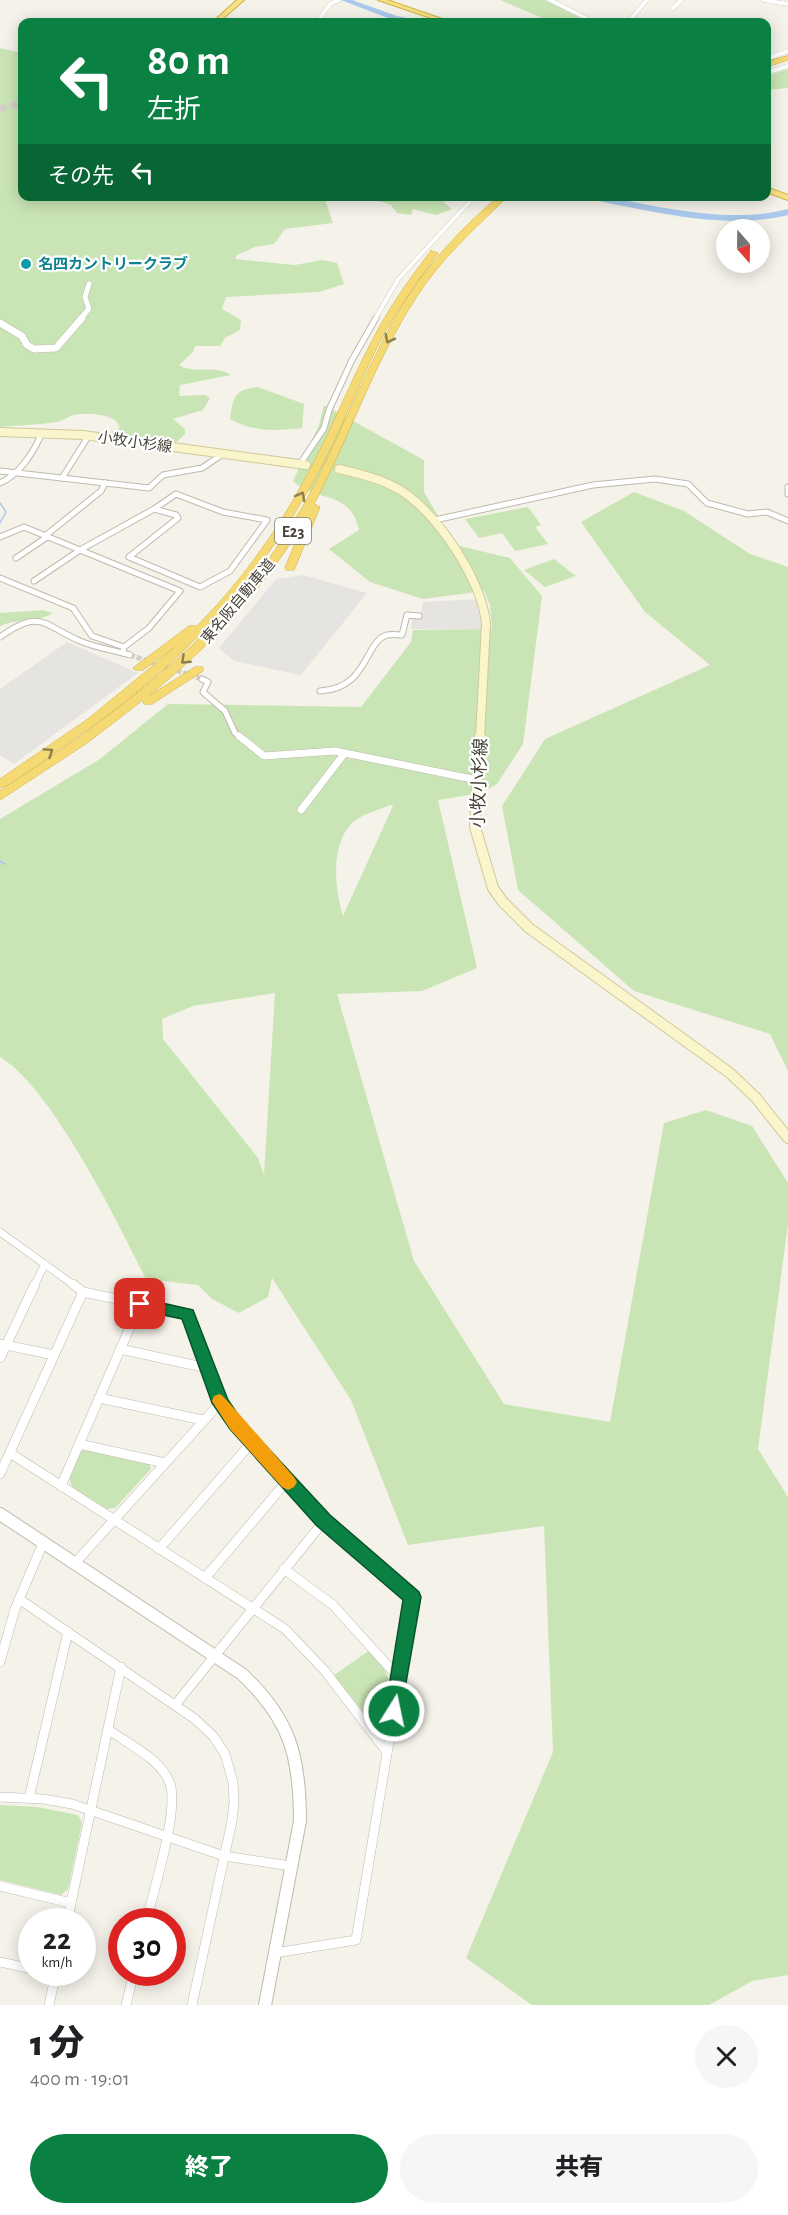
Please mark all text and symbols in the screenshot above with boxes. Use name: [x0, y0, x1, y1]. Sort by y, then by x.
text: 80 m: [147, 40, 230, 82]
icon: left: [48, 42, 126, 120]
text: 左折: [147, 96, 201, 123]
icon: left: [126, 156, 159, 189]
text: その先: [48, 165, 114, 187]
north arrow: [716, 219, 770, 273]
map controls: [716, 219, 770, 273]
place label: 名四カントリークラブ: [38, 255, 188, 272]
marker: 名四カントリークラブ: [19, 257, 33, 271]
one-way arrow: [385, 332, 397, 343]
street label: 小牧小杉線: [97, 428, 173, 455]
one-way arrow: [294, 492, 305, 502]
road number: E23: [275, 518, 311, 544]
street label: 東名阪自動車道: [198, 556, 278, 646]
one-way arrow: [181, 653, 192, 664]
street label: 小牧小杉線: [467, 738, 491, 828]
one-way arrow: [43, 748, 53, 760]
pin: [114, 1278, 165, 1329]
icon: arrive: [123, 1287, 156, 1320]
position arrow: [362, 1679, 426, 1743]
speed limit sign: 30: [108, 1908, 186, 1986]
text: 22: [43, 1925, 71, 1955]
text: km/h: [42, 1955, 72, 1970]
button: close: [695, 2025, 758, 2088]
text: 1 分: [30, 2026, 84, 2062]
text: 400 m · 19:01: [30, 2069, 130, 2089]
button: 終了: [30, 2134, 388, 2203]
button: 共有: [400, 2134, 758, 2203]

